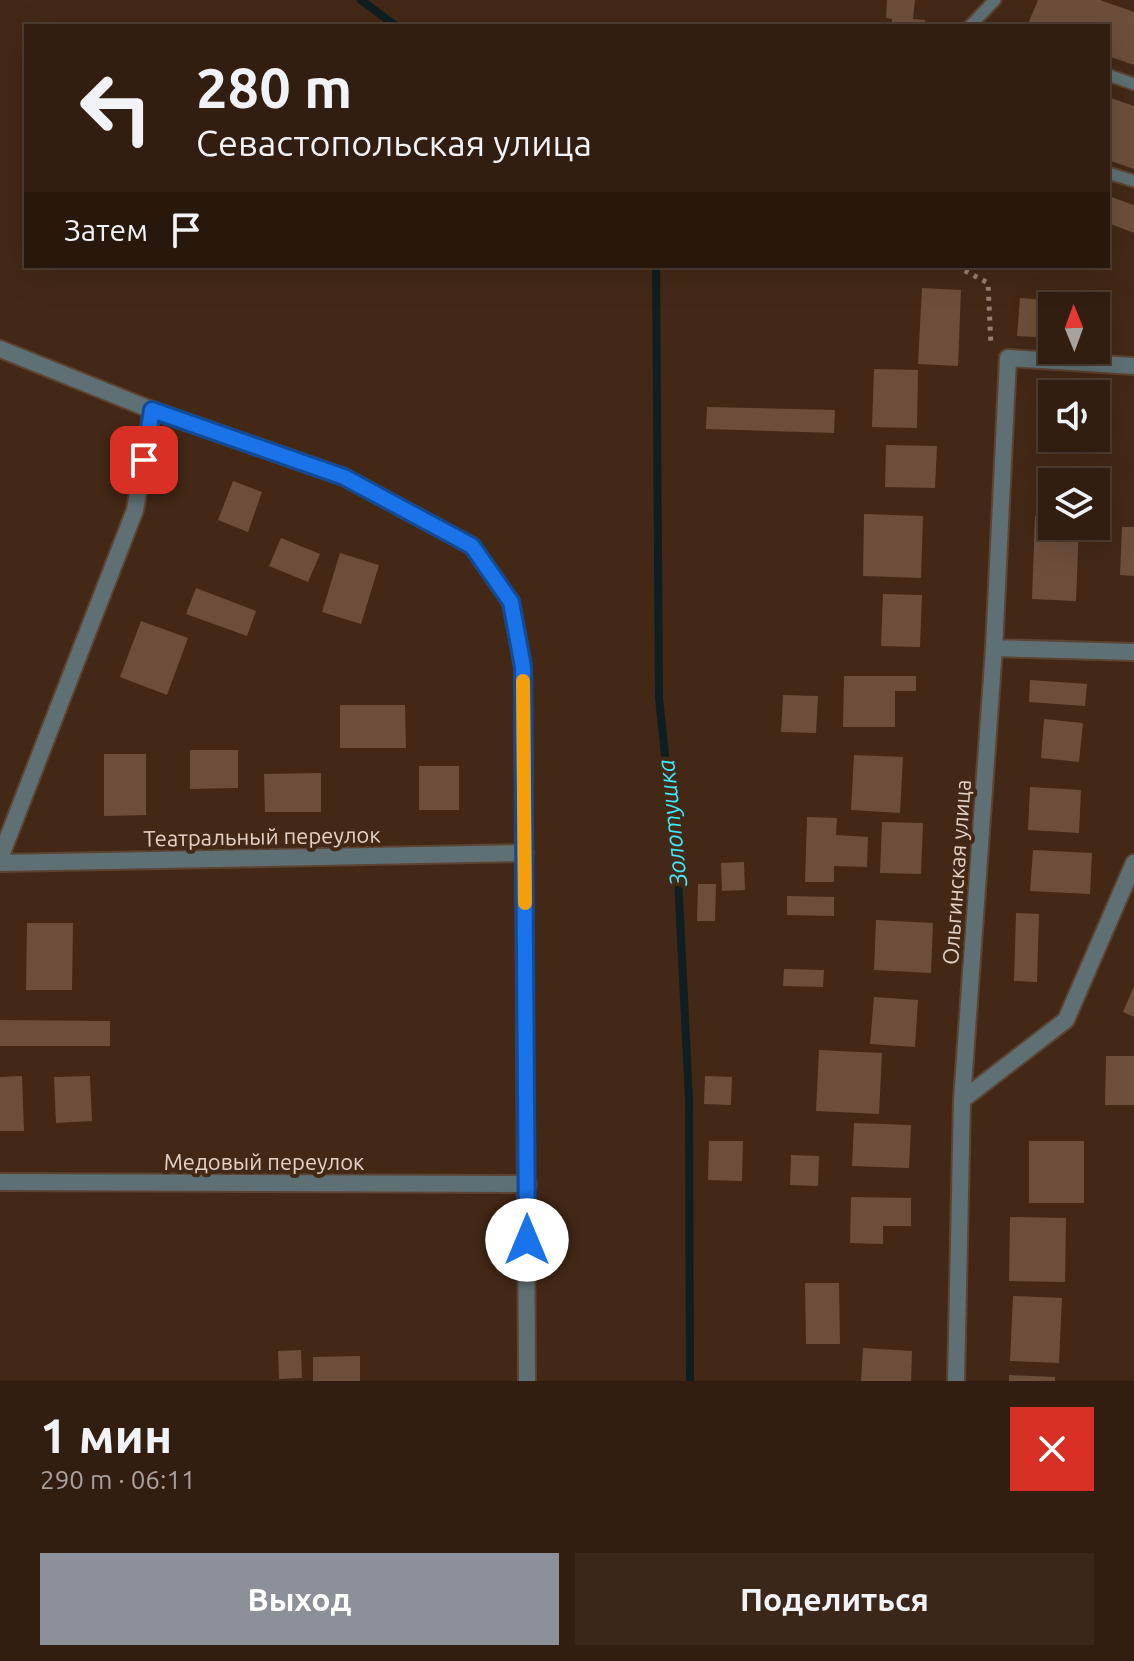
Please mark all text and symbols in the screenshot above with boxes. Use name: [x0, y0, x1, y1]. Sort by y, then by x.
icon: left: [64, 56, 168, 160]
text: 280 m: [196, 56, 352, 119]
text: Севастопольская улица: [196, 122, 592, 163]
icon: arrive: [164, 208, 208, 252]
text: Затем: [64, 213, 148, 247]
north arrow: [1038, 292, 1110, 364]
map controls: [1038, 292, 1110, 540]
button: sound: [1038, 380, 1110, 452]
pin: [110, 426, 178, 494]
icon: arrive: [122, 438, 166, 482]
button: layers: [1038, 468, 1110, 540]
water label: Золотушка: [652, 758, 692, 889]
street label: Ольгинская улица: [937, 779, 975, 965]
street label: Театральный переулок: [143, 821, 381, 851]
street label: Медовый переулок: [164, 1149, 364, 1174]
position arrow: [485, 1198, 569, 1282]
button: close: [1010, 1407, 1094, 1491]
text: 1 мин: [40, 1408, 172, 1462]
text: 290 m · 06:11: [40, 1465, 196, 1494]
button: Выход: [40, 1553, 559, 1645]
button: Поделиться: [575, 1553, 1094, 1645]

